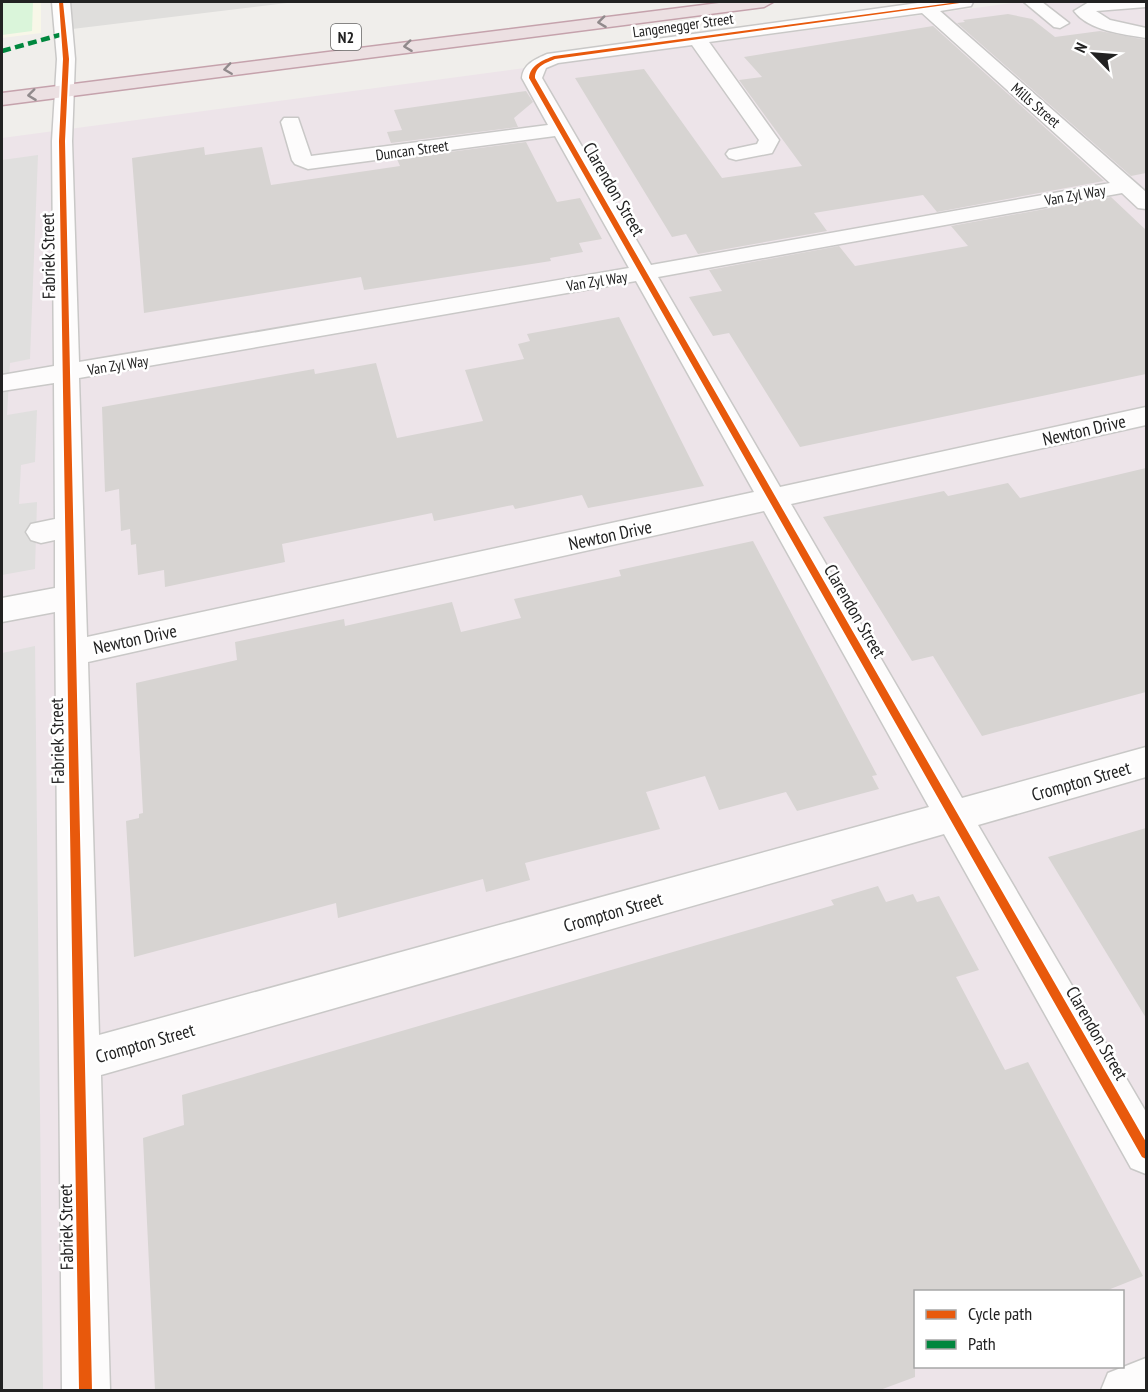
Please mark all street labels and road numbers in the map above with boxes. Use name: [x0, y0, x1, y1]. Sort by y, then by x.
street label: Langenegger Street: [631, 9, 735, 41]
road number: N2: [331, 24, 361, 50]
street label: Mills Street: [1007, 78, 1065, 132]
street label: Duncan Street: [374, 136, 450, 164]
street label: Clarendon Street: [578, 138, 650, 240]
street label: Van Zyl Way: [1042, 180, 1107, 210]
street label: Fabriek Street: [36, 213, 60, 299]
street label: Van Zyl Way: [564, 267, 629, 295]
street label: Van Zyl Way: [85, 351, 150, 379]
street label: Newton Drive: [1040, 409, 1128, 451]
street label: Newton Drive: [566, 515, 654, 555]
street label: Clarendon Street: [819, 560, 891, 662]
street label: Newton Drive: [91, 619, 179, 659]
street label: Fabriek Street: [45, 698, 69, 784]
street label: Crompton Street: [1029, 756, 1133, 806]
street label: Crompton Street: [561, 887, 665, 937]
street label: Clarendon Street: [1061, 982, 1133, 1084]
street label: Crompton Street: [93, 1018, 197, 1068]
street label: Fabriek Street: [54, 1184, 78, 1270]

